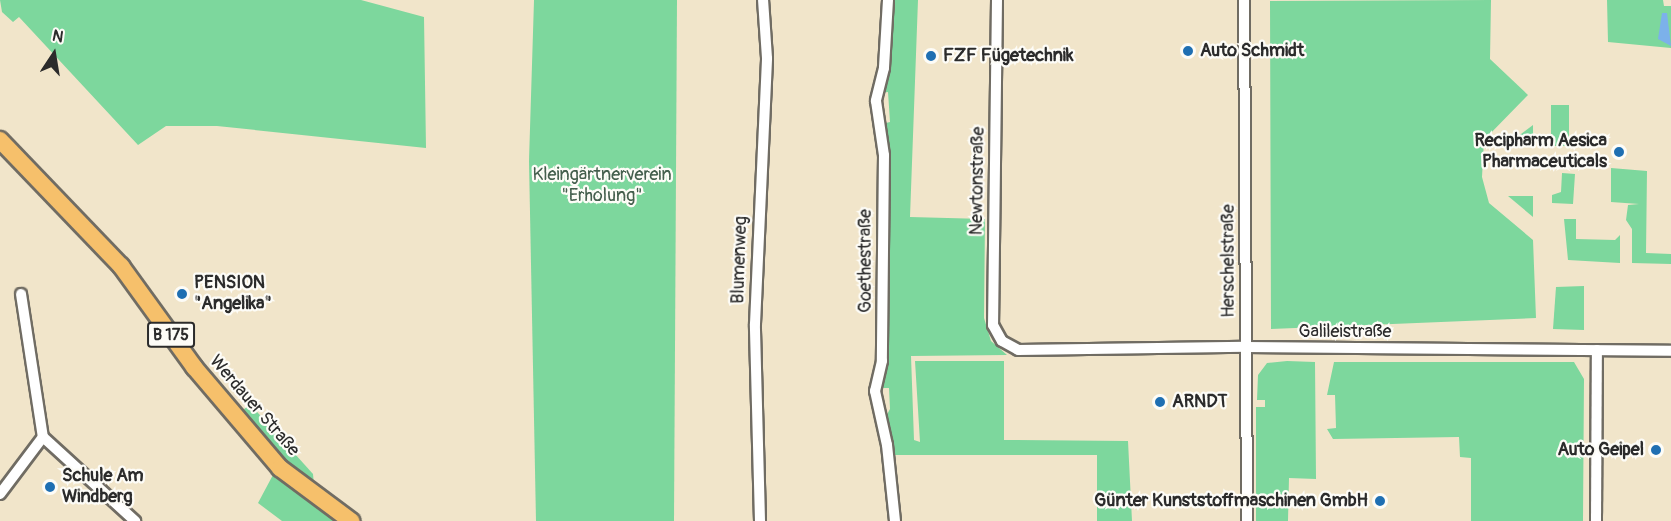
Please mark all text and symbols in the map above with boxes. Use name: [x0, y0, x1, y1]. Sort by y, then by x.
north arrow: [24, 24, 84, 84]
text: N: [50, 25, 65, 47]
place label: Auto Schmidt: [1200, 40, 1304, 62]
marker: Auto Schmidt: [1181, 44, 1195, 58]
place label: FZF Fügetechnik: [943, 45, 1074, 67]
marker: FZF Fügetechnik: [924, 49, 938, 63]
street label: Newtonstraße: [966, 127, 990, 235]
place label: Recipharm Aesica Pharmaceuticals: [1474, 131, 1607, 174]
marker: Recipharm Aesica Pharmaceuticals: [1612, 145, 1626, 159]
park label: Kleingärtnerverein "Erholung": [532, 165, 672, 207]
street label: Herschelstraße: [1218, 204, 1240, 318]
street label: Goethestraße: [855, 209, 877, 313]
street label: Blumenweg: [728, 216, 752, 304]
place label: PENSION "Angelika": [194, 273, 272, 316]
marker: PENSION "Angelika": [175, 287, 189, 301]
street label: Galileistraße: [1299, 321, 1391, 343]
road number: B 175: [147, 322, 195, 348]
street label: Werdauer Straße: [204, 351, 304, 461]
place label: ARNDT: [1172, 391, 1228, 413]
marker: ARNDT: [1153, 395, 1167, 409]
place label: Auto Geipel: [1557, 439, 1644, 461]
marker: Auto Geipel: [1649, 443, 1663, 457]
place label: Schule Am Windberg: [62, 466, 144, 508]
marker: Schule Am Windberg: [43, 480, 57, 494]
place label: Günter Kunststoffmaschinen GmbH: [1094, 490, 1368, 512]
marker: Günter Kunststoffmaschinen GmbH: [1373, 494, 1387, 508]

